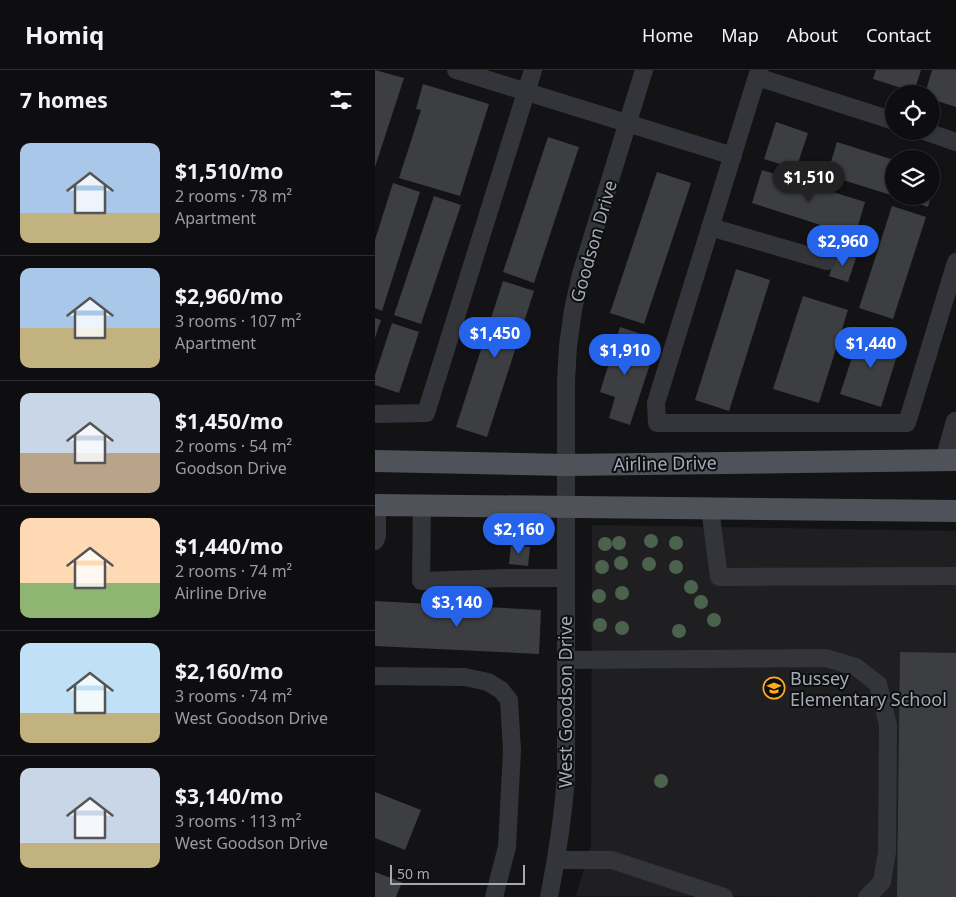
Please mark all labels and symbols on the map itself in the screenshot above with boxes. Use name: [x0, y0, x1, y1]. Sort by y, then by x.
pin: $1,510: [768, 160, 850, 203]
street label: Goodson Drive: [564, 177, 622, 305]
pin: $2,960: [802, 224, 884, 267]
pin: $1,450: [454, 316, 536, 359]
pin: $1,440: [830, 326, 912, 369]
pin: $1,910: [584, 334, 666, 376]
street label: Airline Drive: [613, 450, 717, 476]
pin: $2,160: [478, 512, 560, 555]
pin: $3,140: [416, 586, 498, 628]
street label: West Goodson Drive: [553, 616, 577, 788]
place label: Bussey Elementary School: [790, 666, 947, 711]
school or university icon: Bussey Elementary School: [762, 676, 786, 700]
scale bar: [390, 862, 525, 885]

